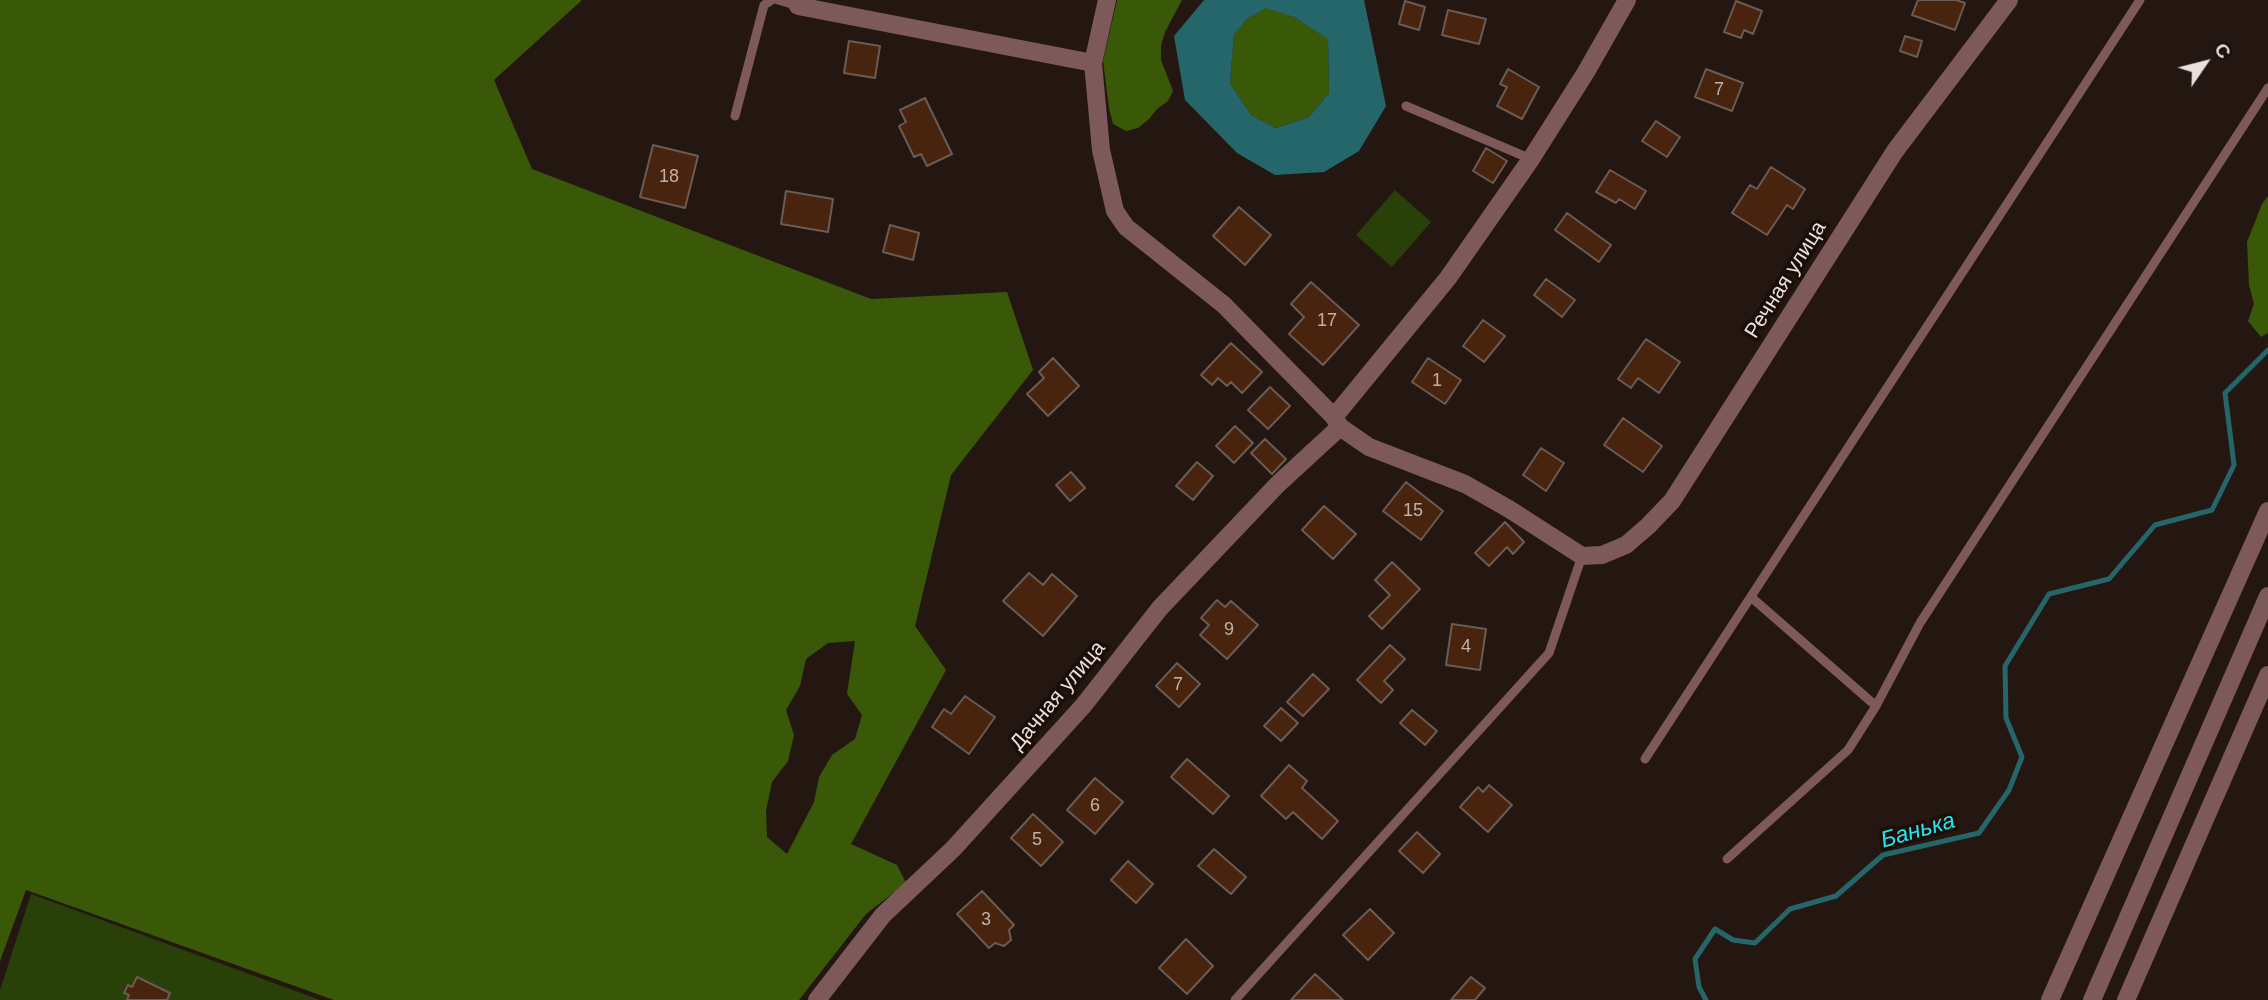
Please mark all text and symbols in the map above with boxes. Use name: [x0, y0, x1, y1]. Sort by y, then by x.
north arrow: [2170, 28, 2240, 98]
text: С: [2210, 39, 2235, 62]
house number: 7: [1714, 79, 1724, 101]
house number: 18: [659, 166, 679, 188]
street label: Речная улица: [1740, 217, 1832, 343]
house number: 17: [1317, 310, 1337, 332]
house number: 1: [1432, 370, 1442, 392]
house number: 15: [1403, 500, 1423, 522]
house number: 9: [1224, 619, 1234, 641]
street label: Дачная улица: [1005, 636, 1111, 756]
house number: 4: [1461, 636, 1471, 658]
house number: 7: [1173, 674, 1183, 696]
house number: 6: [1090, 795, 1100, 817]
water label: Банька: [1878, 807, 1958, 855]
house number: 5: [1032, 829, 1042, 851]
house number: 3: [981, 909, 991, 931]

